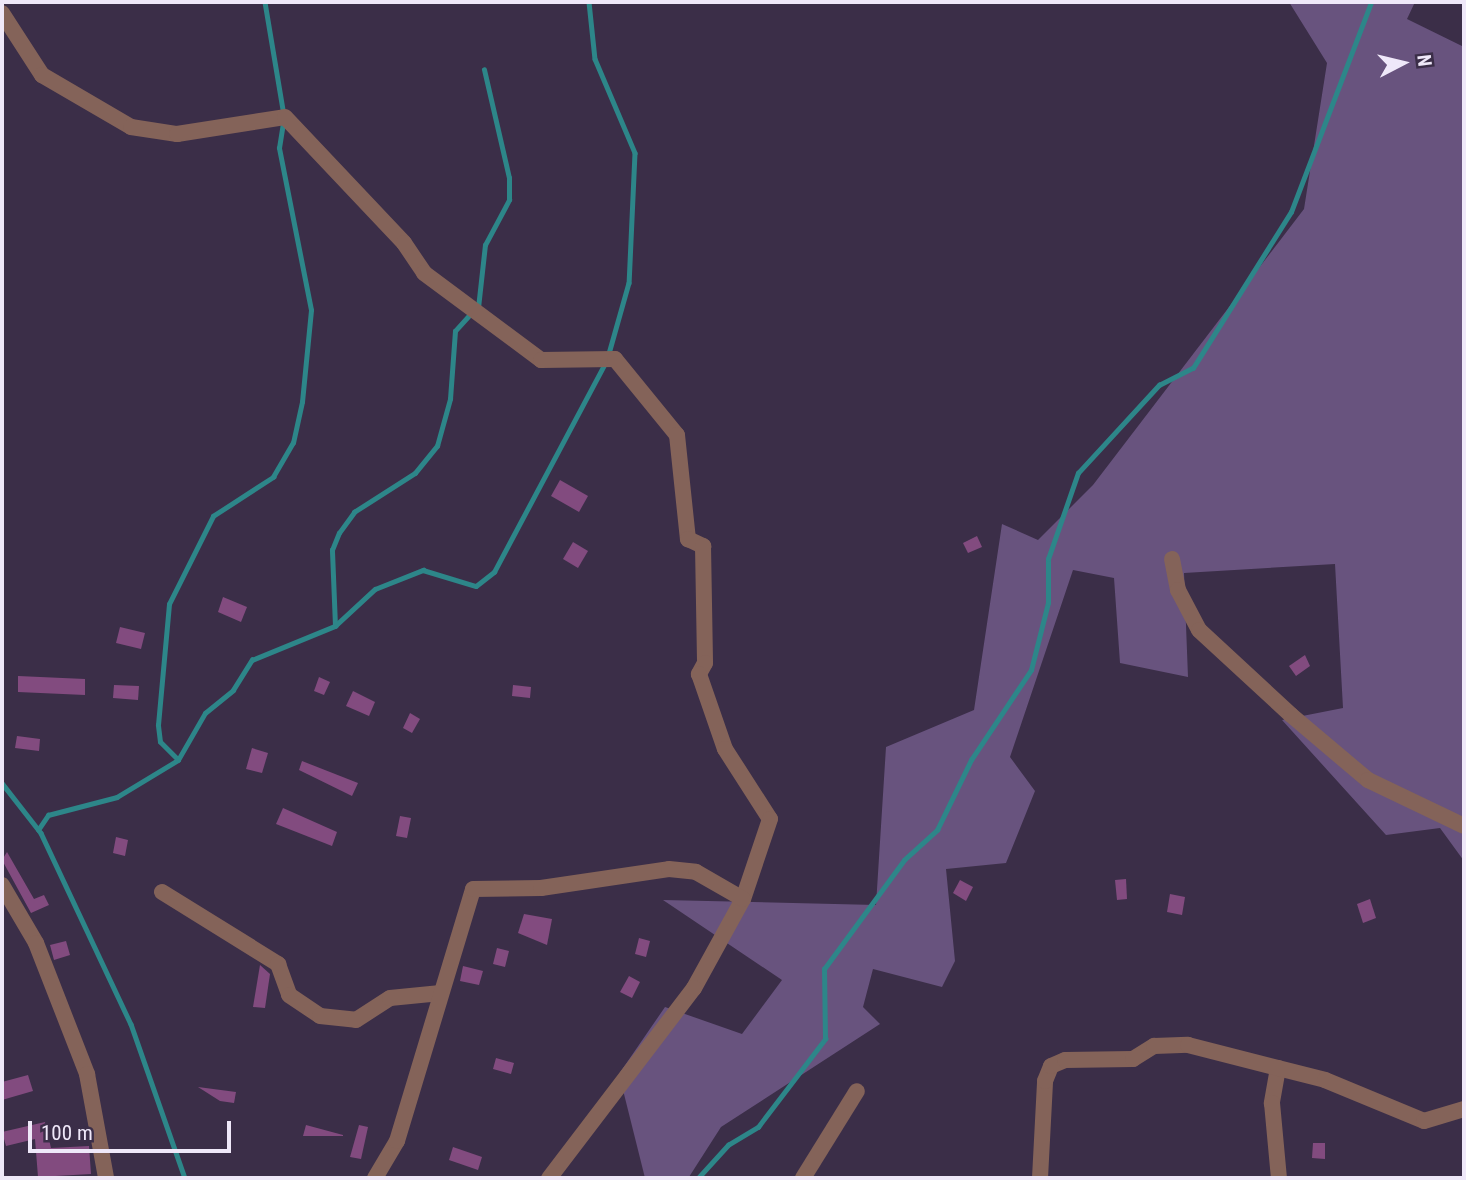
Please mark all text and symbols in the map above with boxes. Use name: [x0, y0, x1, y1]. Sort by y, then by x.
north arrow: [1368, 28, 1438, 98]
text: N: [1412, 53, 1436, 68]
scale bar: [32, 1106, 234, 1150]
text: 100 m: [41, 1121, 93, 1145]

